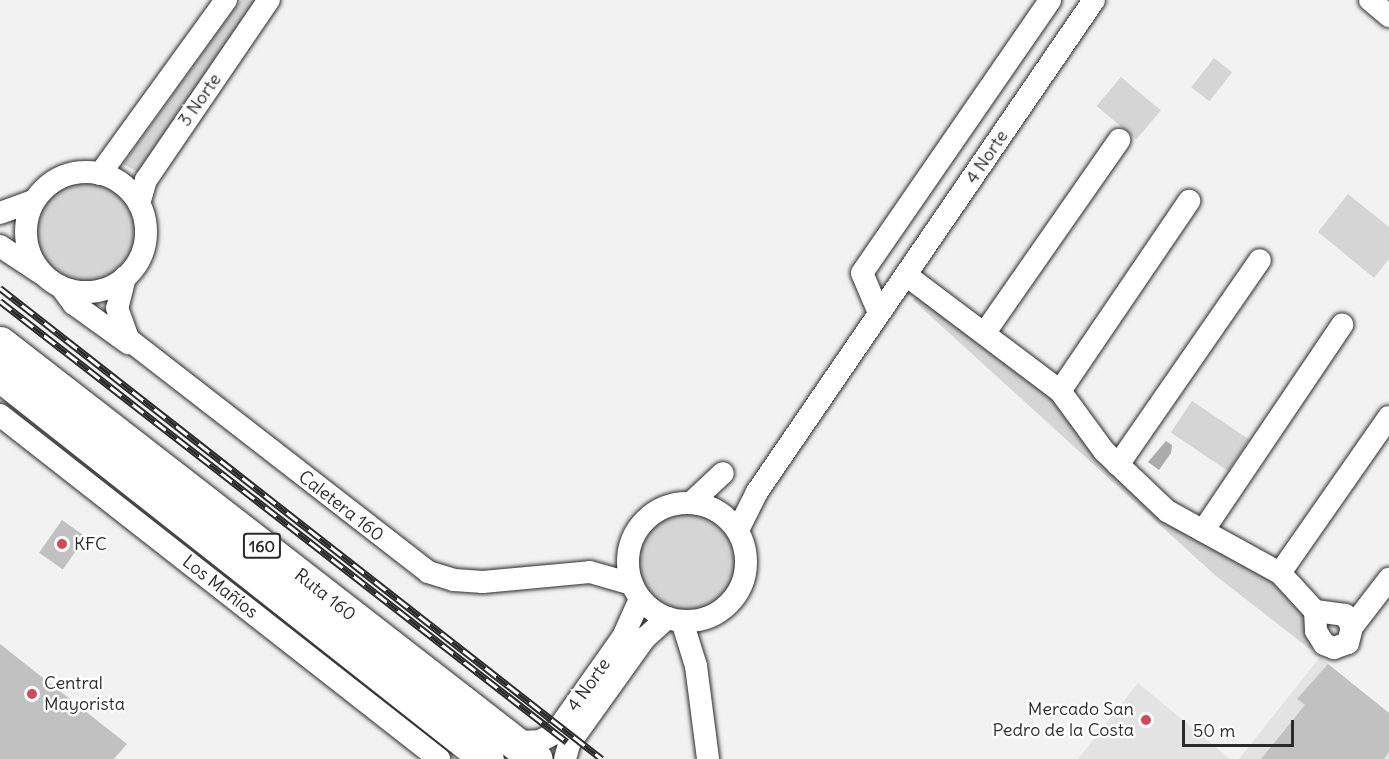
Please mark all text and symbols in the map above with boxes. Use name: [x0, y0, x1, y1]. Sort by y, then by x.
street label: 3 Norte: [174, 69, 226, 131]
street label: 4 Norte: [961, 126, 1013, 188]
street label: Caletera 160: [294, 466, 388, 546]
place label: KFC: [74, 533, 107, 555]
road number: 160: [242, 533, 282, 559]
marker: KFC: [55, 537, 69, 551]
street label: Los Mañíos: [178, 551, 262, 623]
street label: Ruta 160: [290, 564, 360, 626]
street label: 4 Norte: [563, 654, 615, 716]
place label: Central Mayorista: [44, 673, 125, 716]
marker: Central Mayorista: [25, 687, 39, 701]
place label: Mercado San Pedro de la Costa: [993, 699, 1134, 742]
scale bar: [1185, 708, 1298, 746]
marker: Mercado San Pedro de la Costa: [1139, 713, 1153, 727]
text: 50 m: [1193, 719, 1235, 742]

